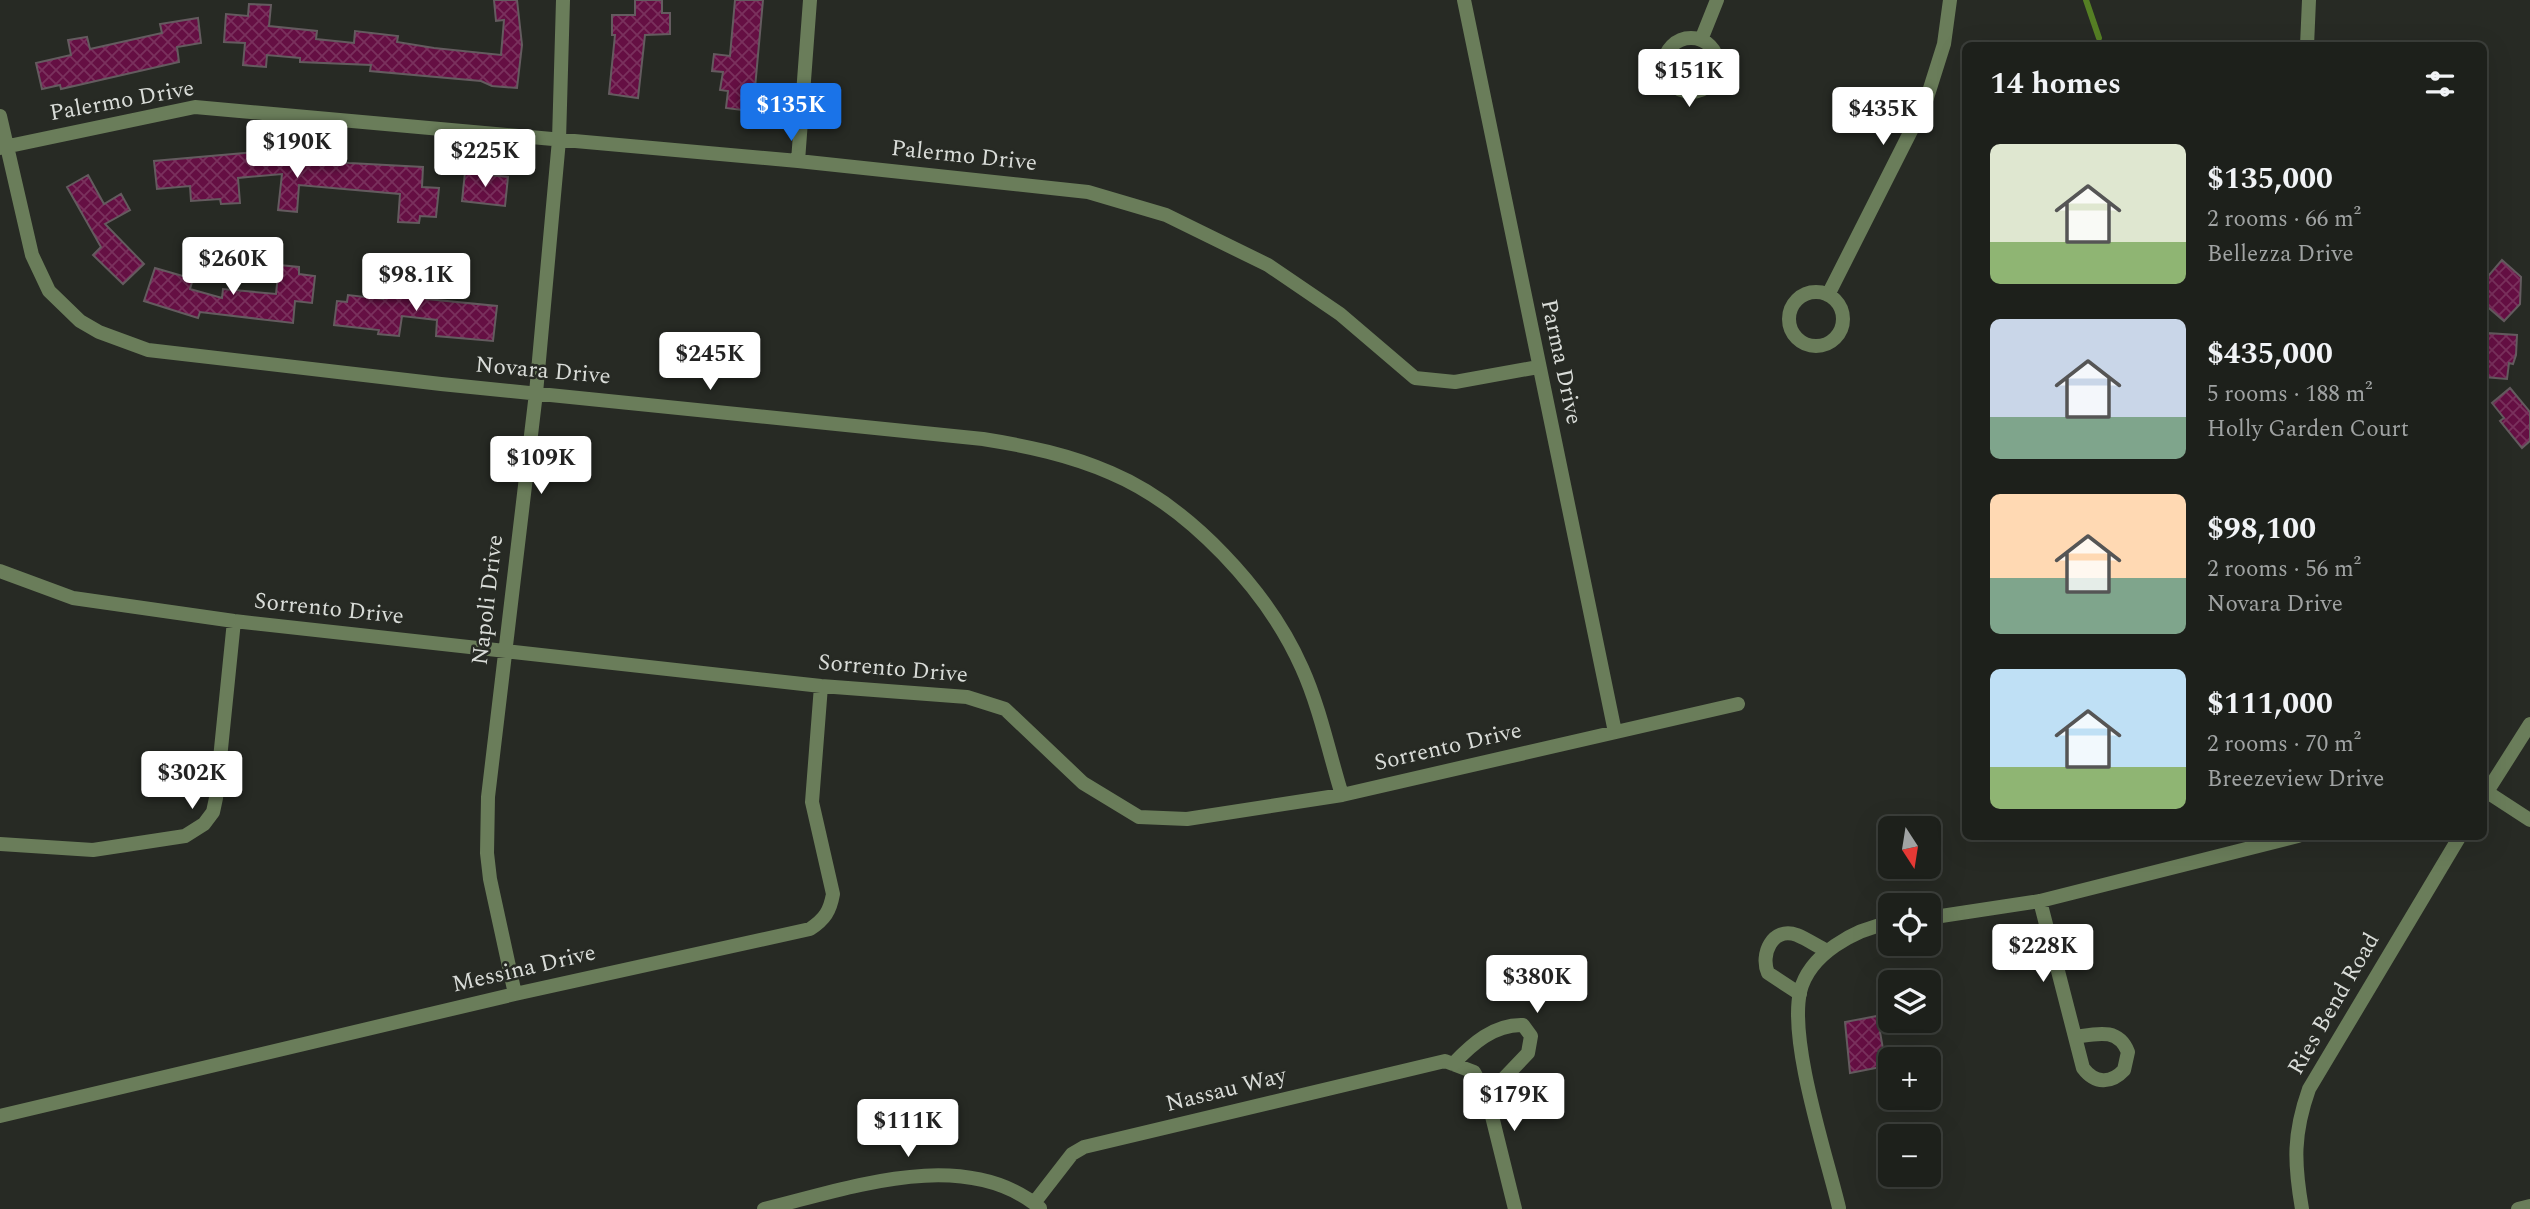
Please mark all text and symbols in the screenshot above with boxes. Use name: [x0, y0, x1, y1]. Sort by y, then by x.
pin: $151K: [1640, 50, 1738, 109]
text: $151K: [1654, 54, 1724, 89]
text: 14 homes: [1990, 61, 2121, 107]
icon: filters: [2421, 65, 2459, 103]
street label: Palermo Drive: [47, 71, 197, 131]
pin: $135K: [742, 83, 840, 143]
text: $135K: [756, 88, 826, 123]
pin: $435K: [1834, 88, 1932, 147]
text: $435K: [1848, 92, 1918, 127]
pin: $190K: [248, 120, 346, 180]
text: $190K: [262, 125, 332, 160]
pin: $225K: [436, 130, 534, 189]
street label: Palermo Drive: [889, 131, 1039, 181]
text: $225K: [450, 134, 520, 169]
text: $135,000: [2207, 156, 2333, 202]
icon: home: [2046, 172, 2130, 256]
text: 2 rooms · 66 m²: [2207, 202, 2361, 237]
text: Bellezza Drive: [2207, 237, 2354, 272]
pin: $260K: [184, 238, 282, 297]
text: $260K: [198, 242, 268, 277]
pin: $98.1K: [359, 254, 473, 313]
text: $98.1K: [378, 258, 454, 293]
street label: Parma Drive: [1531, 296, 1591, 428]
text: $435,000: [2207, 331, 2333, 377]
pin: $245K: [661, 332, 759, 392]
text: $245K: [675, 337, 745, 372]
icon: home: [2046, 347, 2130, 431]
street label: Novara Drive: [474, 348, 612, 394]
text: 5 rooms · 188 m²: [2207, 377, 2373, 412]
text: Holly Garden Court: [2207, 412, 2409, 447]
pin: $109K: [492, 436, 590, 496]
text: $109K: [506, 441, 576, 476]
text: $98,100: [2207, 506, 2316, 552]
icon: home: [2046, 522, 2130, 606]
street label: Napoli Drive: [463, 533, 513, 667]
text: 2 rooms · 56 m²: [2207, 552, 2361, 587]
street label: Sorrento Drive: [252, 584, 406, 634]
text: Novara Drive: [2207, 587, 2343, 622]
street label: Sorrento Drive: [817, 645, 969, 693]
text: $111,000: [2207, 681, 2333, 727]
icon: home: [2046, 697, 2130, 781]
street label: Sorrento Drive: [1371, 713, 1525, 781]
text: 2 rooms · 70 m²: [2207, 727, 2361, 762]
pin: $302K: [143, 752, 241, 811]
text: $302K: [157, 756, 227, 791]
text: Breezeview Drive: [2207, 762, 2384, 797]
north arrow: [1878, 816, 1941, 878]
map controls: [1878, 816, 1941, 1187]
button: locate: [1878, 893, 1941, 956]
pin: $228K: [1994, 925, 2092, 984]
street label: Ries Bend Road: [2279, 926, 2389, 1082]
text: $228K: [2008, 929, 2078, 964]
street label: Messina Drive: [449, 935, 599, 1003]
pin: $380K: [1488, 956, 1586, 1015]
text: $380K: [1502, 960, 1572, 995]
button: layers: [1878, 970, 1941, 1033]
button: +: [1878, 1047, 1941, 1110]
street label: Nassau Way: [1162, 1058, 1291, 1122]
pin: $179K: [1465, 1074, 1563, 1133]
text: $179K: [1479, 1078, 1549, 1113]
pin: $111K: [859, 1100, 957, 1159]
text: $111K: [873, 1104, 943, 1139]
button: −: [1878, 1124, 1941, 1187]

